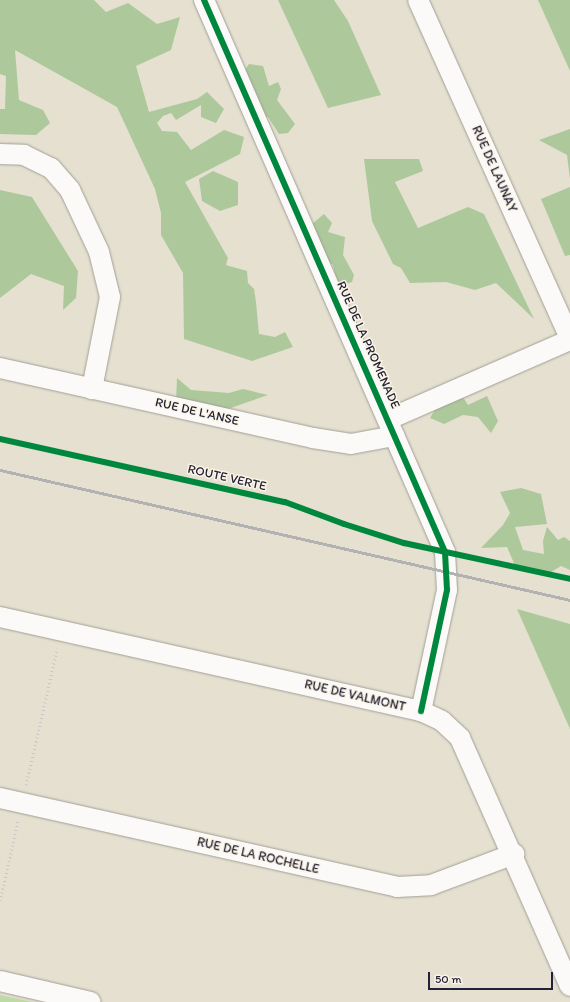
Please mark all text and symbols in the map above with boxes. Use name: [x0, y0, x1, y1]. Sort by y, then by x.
street label: RUE DE LAUNAY: [468, 123, 520, 215]
street label: RUE DE LA PROMENADE: [333, 279, 403, 411]
street label: RUE DE L'ANSE: [153, 395, 241, 429]
street label: ROUTE VERTE: [186, 461, 268, 495]
street label: RUE DE VALMONT: [303, 677, 407, 715]
street label: RUE DE LA ROCHELLE: [195, 834, 321, 878]
scale bar: [430, 964, 555, 990]
text: 50 m: [435, 972, 461, 986]

